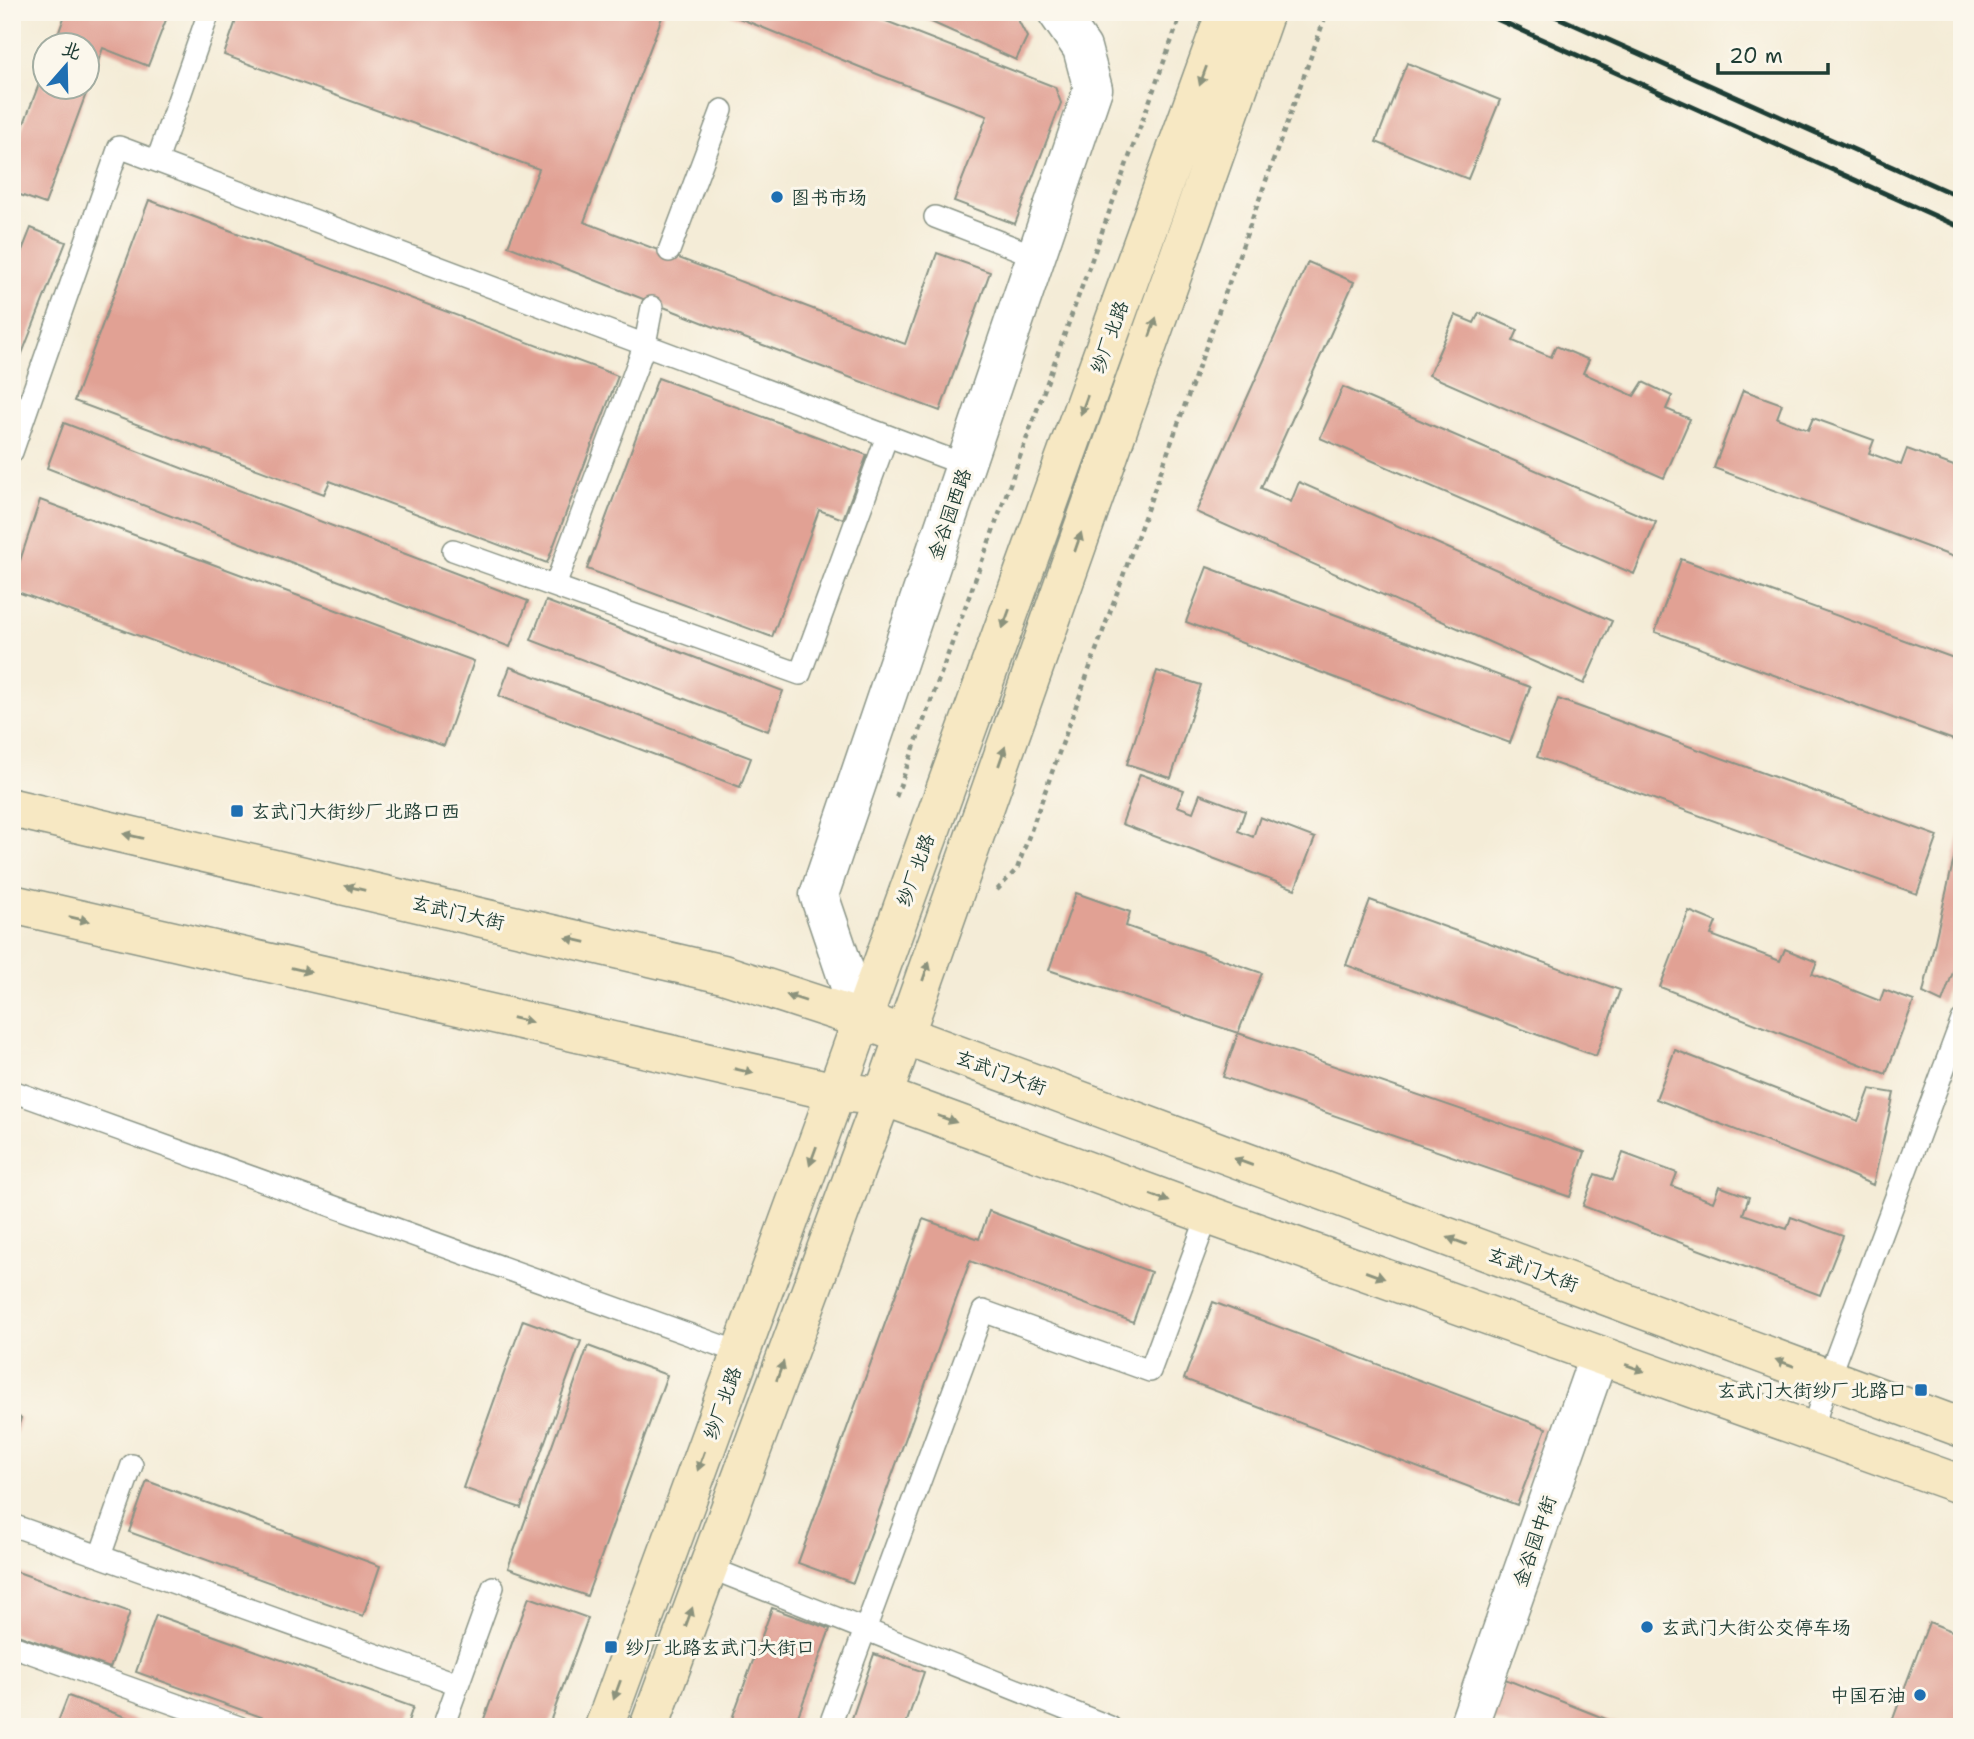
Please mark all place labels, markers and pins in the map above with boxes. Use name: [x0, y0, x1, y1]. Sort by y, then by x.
place label: 图书市场: [791, 185, 867, 210]
marker: 图书市场: [769, 189, 785, 205]
place label: 玄武门大街纱厂北路口西: [251, 799, 460, 824]
marker: 玄武门大街纱厂北路口西: [229, 803, 245, 819]
place label: 玄武门大街纱厂北路口: [1717, 1378, 1907, 1403]
marker: 玄武门大街纱厂北路口: [1913, 1382, 1929, 1398]
place label: 玄武门大街公交停车场: [1661, 1615, 1851, 1640]
marker: 玄武门大街公交停车场: [1639, 1619, 1655, 1635]
place label: 纱厂北路玄武门大街口: [625, 1635, 815, 1660]
marker: 纱厂北路玄武门大街口: [603, 1639, 619, 1655]
place label: 中国石油: [1830, 1683, 1906, 1708]
marker: 中国石油: [1912, 1687, 1928, 1703]

